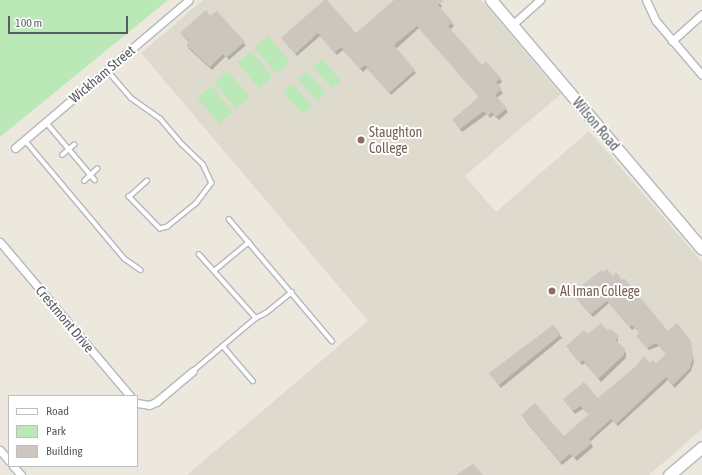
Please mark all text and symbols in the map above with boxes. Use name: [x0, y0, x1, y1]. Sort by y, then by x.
scale bar: [10, 8, 130, 34]
text: 100 m: [15, 16, 42, 30]
street label: Wickham Street: [66, 42, 138, 106]
street label: Wilson Road: [569, 94, 623, 154]
place label: Staughton College: [369, 124, 422, 156]
marker: Staughton College: [356, 135, 366, 145]
street label: Crestmont Drive: [32, 282, 98, 356]
place label: Al Iman College: [560, 283, 640, 299]
marker: Al Iman College: [547, 286, 557, 296]
legend: [8, 395, 138, 467]
text: Road: [46, 404, 69, 418]
text: Park: [46, 424, 66, 438]
text: Building: [46, 444, 83, 458]

